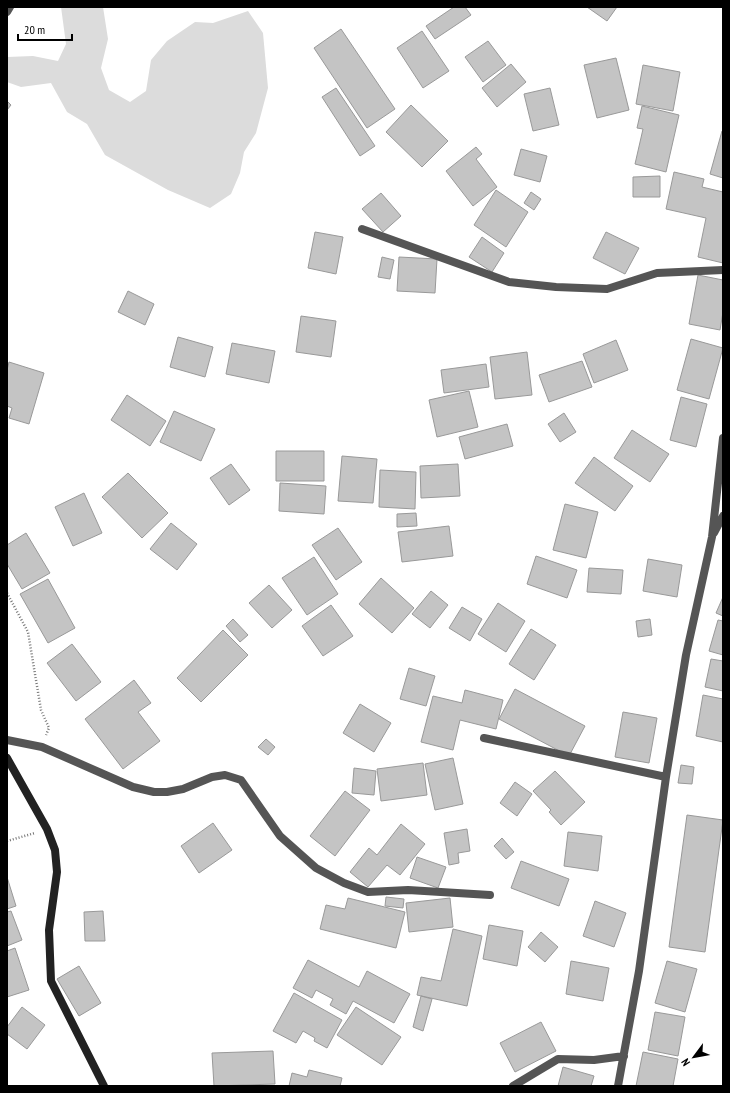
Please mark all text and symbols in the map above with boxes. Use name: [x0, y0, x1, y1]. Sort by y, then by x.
scale bar: [18, 16, 72, 42]
text: 20 m: [24, 22, 45, 37]
north arrow: [674, 1037, 714, 1077]
text: N: [678, 1056, 693, 1069]

